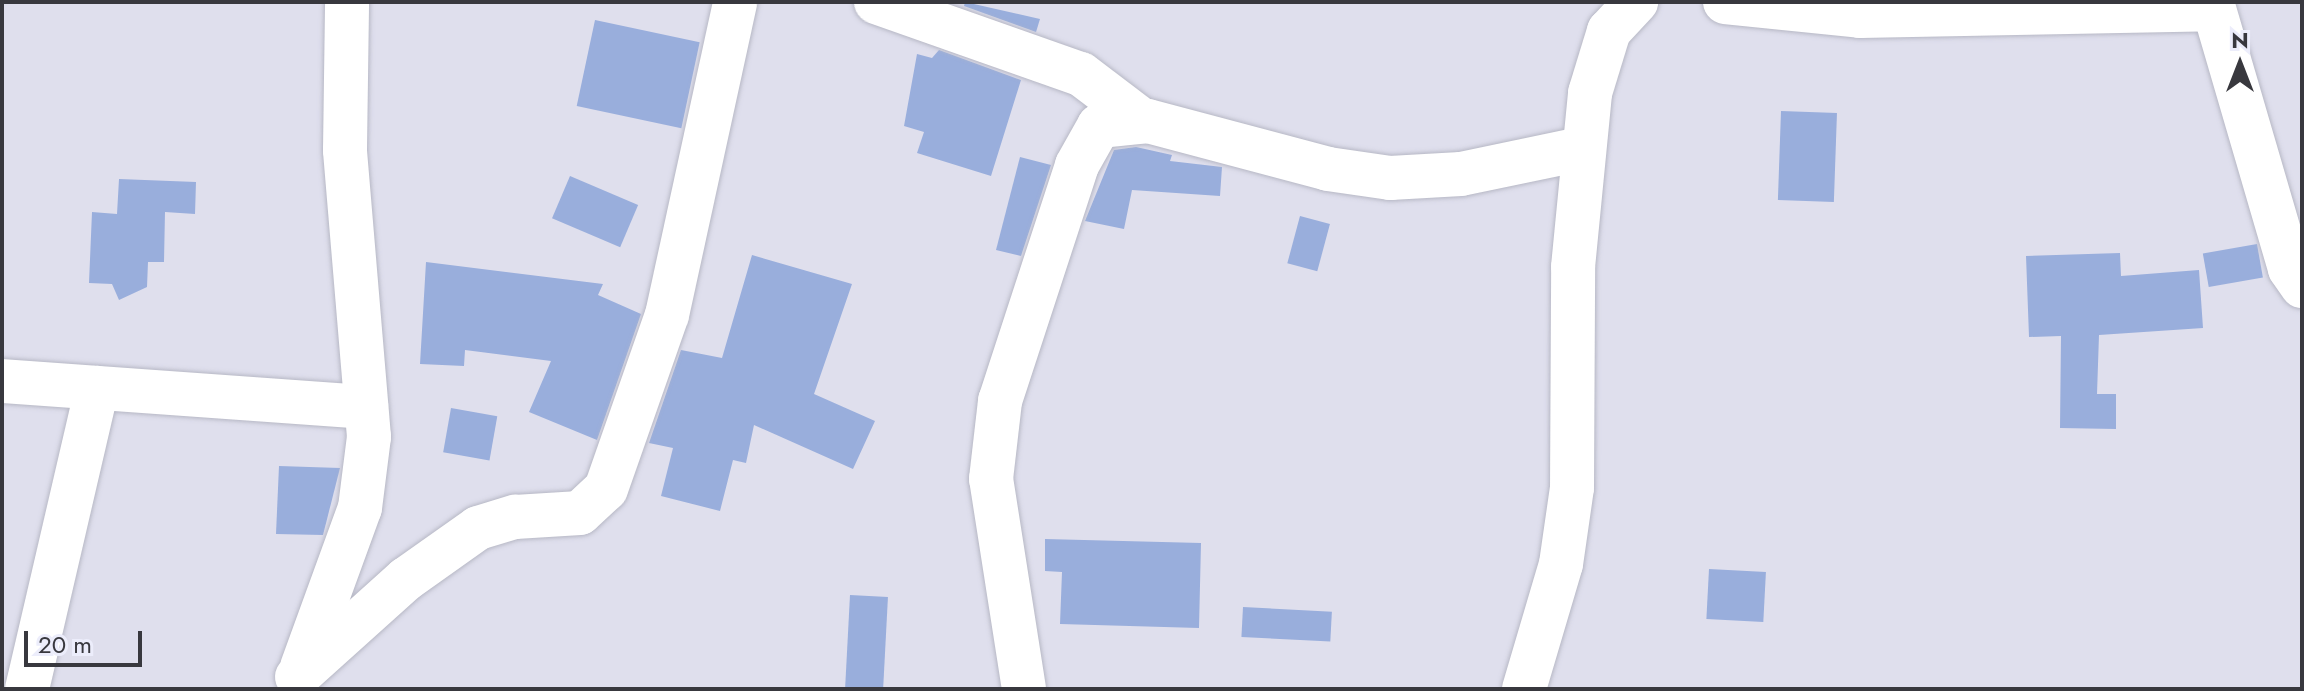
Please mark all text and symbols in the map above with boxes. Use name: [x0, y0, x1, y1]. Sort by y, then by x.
north arrow: [2200, 24, 2280, 104]
text: N: [2231, 24, 2249, 56]
scale bar: [28, 615, 146, 665]
text: 20 m: [38, 627, 92, 662]

